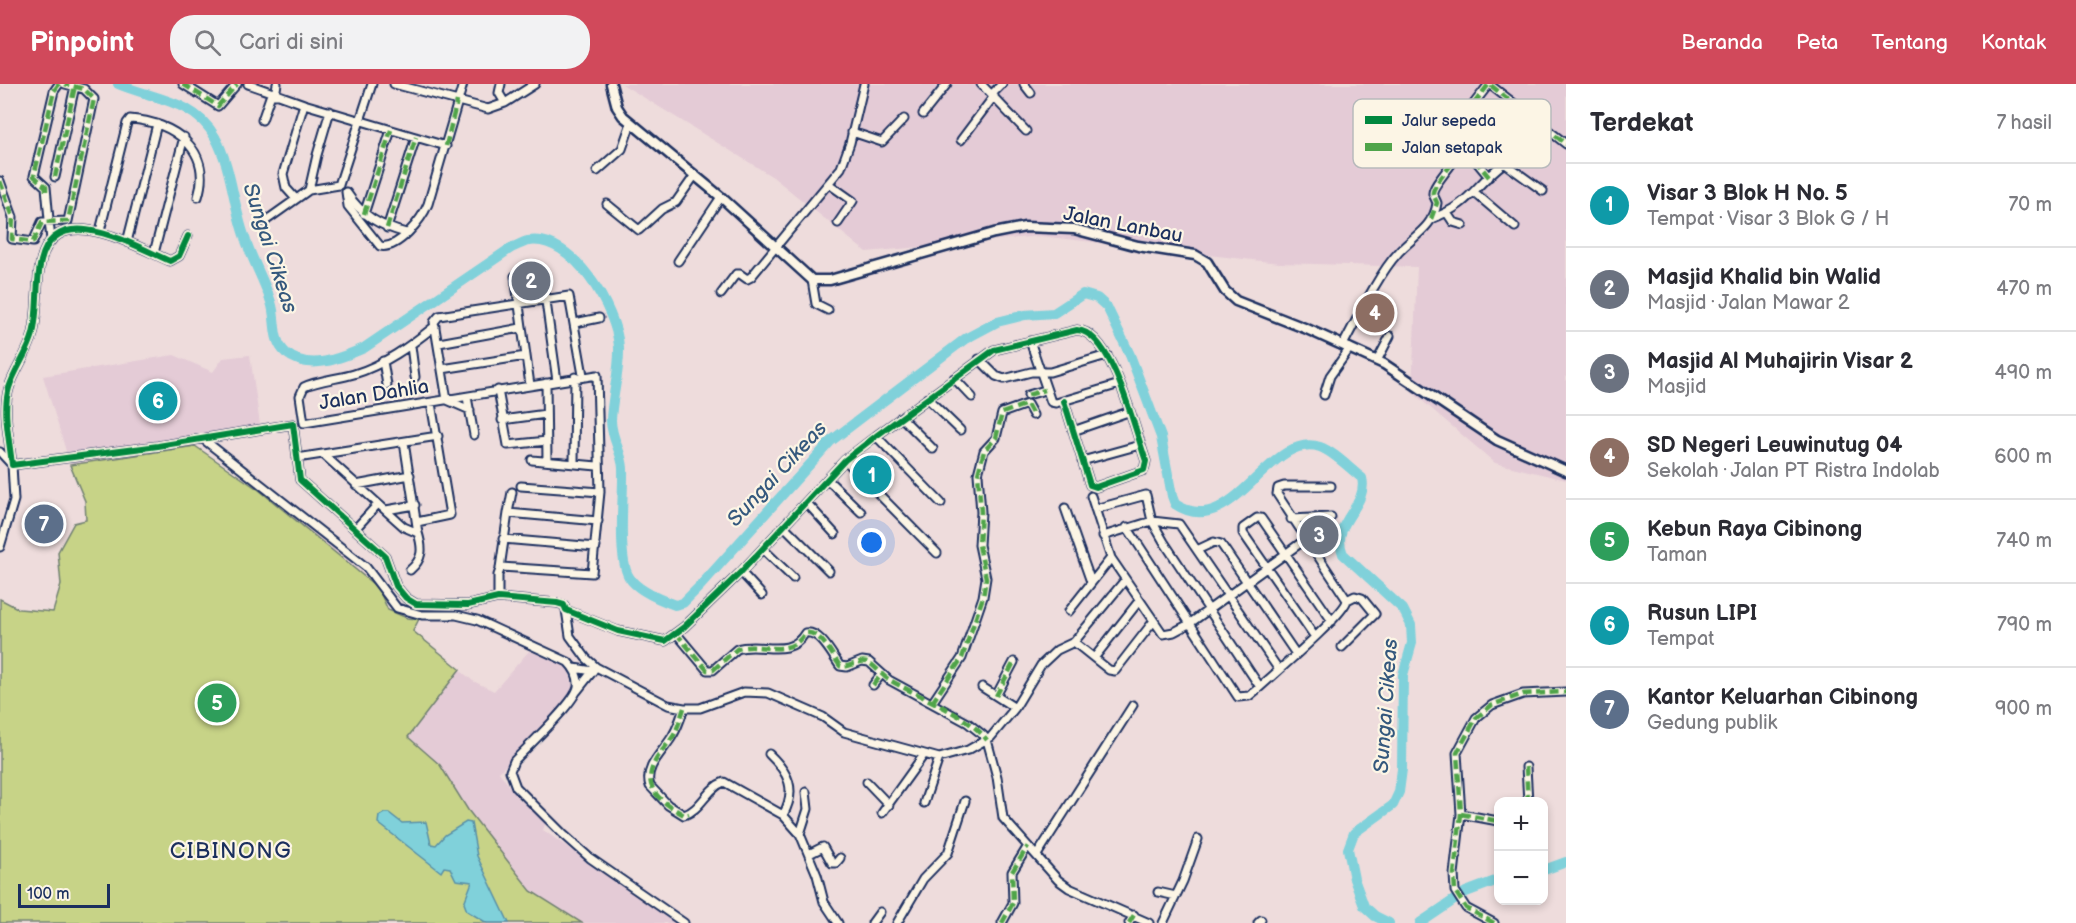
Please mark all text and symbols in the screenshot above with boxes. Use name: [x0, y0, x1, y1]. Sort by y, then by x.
search box: [170, 15, 590, 69]
text: Pinpoint: [30, 26, 134, 59]
icon: search: [191, 26, 224, 59]
text: Cari di sini: [239, 29, 343, 56]
text: Beranda: [1681, 30, 1763, 55]
text: Peta: [1796, 30, 1839, 55]
text: Tentang: [1872, 30, 1948, 55]
text: Kontak: [1981, 30, 2046, 55]
legend: [1353, 99, 1551, 168]
text: Terdekat: [1590, 108, 1693, 139]
text: 7 hasil: [1997, 111, 2052, 135]
text: Jalur sepeda: [1402, 112, 1496, 131]
text: Jalan setapak: [1402, 139, 1502, 158]
water label: Sungai Cikeas: [237, 180, 303, 317]
text: Visar 3 Blok H No. 5: [1647, 180, 1848, 207]
text: 1: [1605, 193, 1614, 217]
text: 70 m: [2008, 193, 2052, 217]
street label: Jalan Lanbau: [1061, 202, 1185, 248]
text: Tempat · Visar 3 Blok G / H: [1647, 207, 1889, 231]
pin: 2: [512, 258, 550, 304]
text: Masjid Khalid bin Walid: [1647, 264, 1881, 291]
text: 2: [1604, 277, 1615, 301]
text: 470 m: [1996, 277, 2052, 301]
pin: 4: [1356, 290, 1394, 336]
text: Masjid · Jalan Mawar 2: [1647, 291, 1850, 315]
text: Masjid Al Muhajirin Visar 2: [1647, 348, 1913, 375]
text: 3: [1604, 361, 1615, 385]
text: 490 m: [1995, 361, 2052, 385]
street label: Jalan Dahlia: [317, 374, 431, 416]
text: Masjid: [1647, 375, 1706, 399]
pin: 6: [138, 378, 178, 424]
water label: Sungai Cikeas: [722, 416, 833, 532]
text: SD Negeri Leuwinutug 04: [1647, 432, 1902, 459]
text: 4: [1604, 445, 1615, 469]
text: 600 m: [1994, 445, 2052, 469]
pin: 1: [852, 452, 892, 498]
text: Sekolah · Jalan PT Ristra Indolab: [1647, 459, 1940, 483]
pin: 7: [24, 502, 63, 546]
pin: 3: [1300, 512, 1338, 558]
text: Kebun Raya Cibinong: [1647, 516, 1862, 543]
your location: [857, 528, 886, 557]
text: 5: [1604, 529, 1615, 553]
text: 740 m: [1996, 529, 2052, 553]
text: Taman: [1647, 543, 1707, 567]
text: Rusun LIPI: [1647, 600, 1757, 627]
text: 6: [1603, 613, 1616, 637]
text: 790 m: [1997, 613, 2052, 637]
text: Tempat: [1647, 627, 1714, 651]
water label: Sungai Cikeas: [1369, 637, 1403, 774]
pin: 5: [198, 680, 236, 726]
text: Kantor Keluarhan Cibinong: [1647, 684, 1918, 711]
text: 7: [1604, 697, 1615, 721]
text: 900 m: [1995, 697, 2052, 721]
text: Gedung publik: [1647, 711, 1777, 735]
map controls: [1494, 797, 1548, 905]
button: +: [1494, 797, 1548, 851]
district label: CIBINONG: [170, 838, 292, 865]
button: −: [1494, 851, 1548, 905]
scale bar: [18, 881, 110, 908]
text: 100 m: [27, 885, 70, 904]

